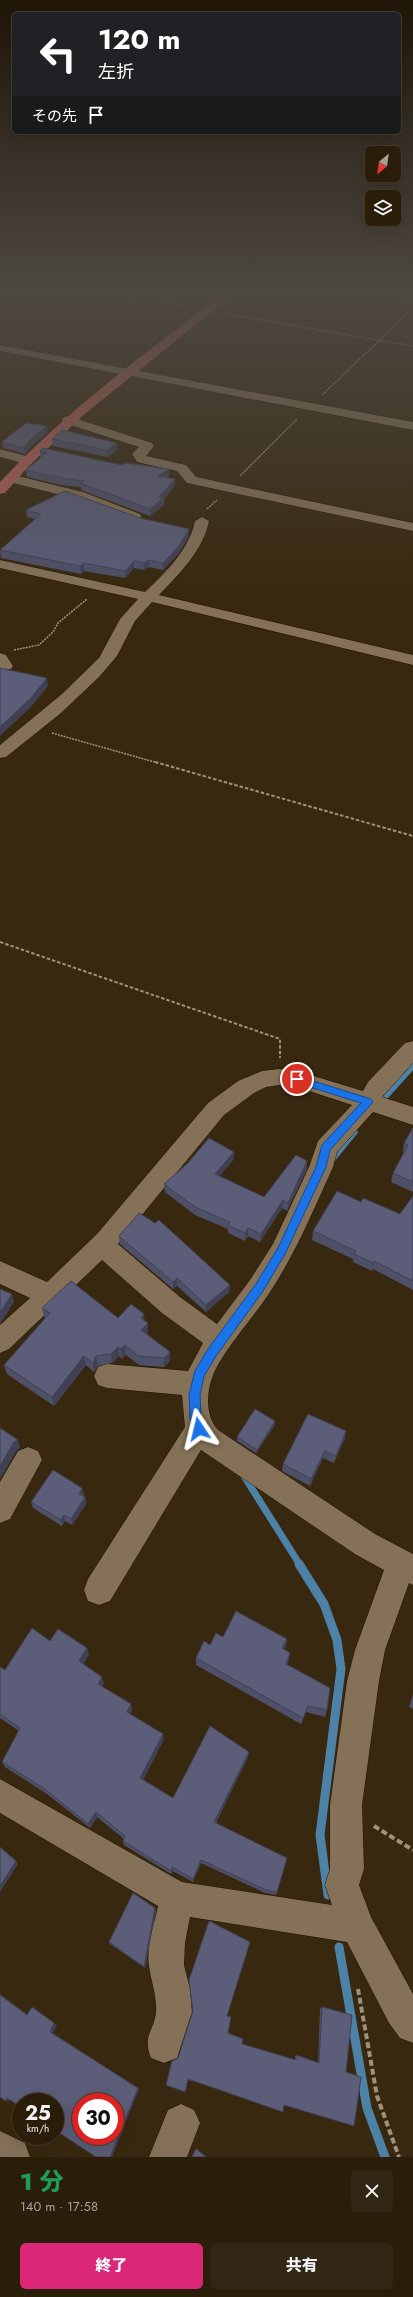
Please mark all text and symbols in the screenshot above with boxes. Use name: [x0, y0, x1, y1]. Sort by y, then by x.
text: 120 m: [98, 19, 181, 60]
icon: left: [32, 28, 84, 80]
text: 左折: [98, 59, 134, 85]
icon: arrive: [85, 104, 107, 126]
text: その先: [32, 105, 77, 127]
north arrow: [365, 146, 401, 182]
map controls: [365, 146, 401, 226]
button: layers: [365, 190, 401, 226]
pin: [280, 1062, 314, 1096]
icon: arrive: [286, 1068, 308, 1090]
position arrow: [178, 1408, 220, 1450]
speed limit sign: 30: [72, 2093, 124, 2145]
text: 25: [25, 2099, 51, 2128]
text: km/h: [27, 2121, 49, 2136]
text: 1 分: [20, 2164, 64, 2199]
button: close: [351, 2170, 393, 2212]
text: 140 m · 17:58: [20, 2197, 98, 2216]
button: 終了: [20, 2243, 203, 2289]
button: 共有: [211, 2243, 393, 2289]

